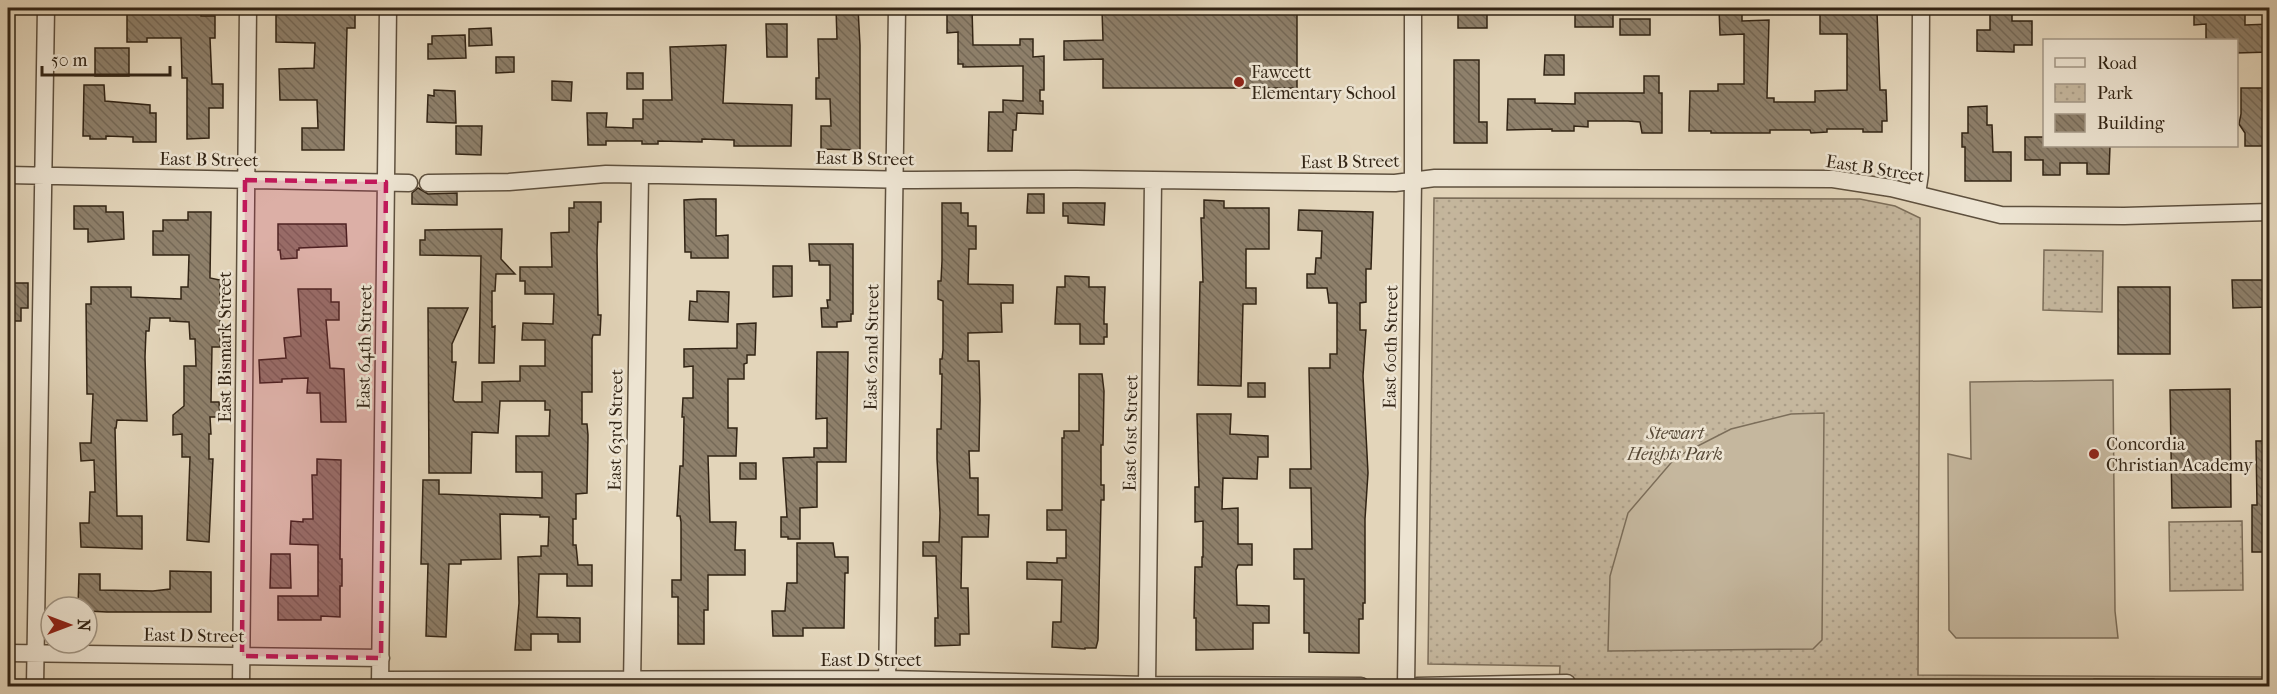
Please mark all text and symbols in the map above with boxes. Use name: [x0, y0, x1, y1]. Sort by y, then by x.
scale bar: [42, 39, 170, 77]
legend: [2043, 39, 2238, 147]
text: 50 m: [51, 50, 88, 71]
text: Road: [2097, 53, 2137, 74]
place label: Fawcett Elementary School: [1251, 62, 1396, 104]
marker: Fawcett Elementary School: [1232, 75, 1246, 89]
text: Park: [2097, 83, 2134, 104]
text: Building: [2097, 113, 2165, 134]
street label: East B Street: [815, 148, 915, 170]
street label: East B Street: [159, 149, 259, 171]
street label: East B Street: [1300, 151, 1400, 173]
street label: East B Street: [1824, 151, 1926, 187]
street label: East Bismark Street: [215, 271, 236, 423]
street label: East 62nd Street: [860, 283, 884, 411]
street label: East 64th Street: [353, 284, 377, 409]
street label: East 60th Street: [1379, 284, 1403, 409]
street label: East 63rd Street: [604, 368, 628, 491]
street label: East 61st Street: [1119, 374, 1143, 492]
park label: Stewart Heights Park: [1626, 423, 1723, 465]
place label: Concordia Christian Academy: [2106, 434, 2254, 476]
marker: Concordia Christian Academy: [2087, 447, 2101, 461]
north arrow: [39, 595, 99, 655]
text: N: [74, 619, 93, 632]
street label: East D Street: [143, 625, 245, 647]
street label: East D Street: [820, 650, 922, 671]

